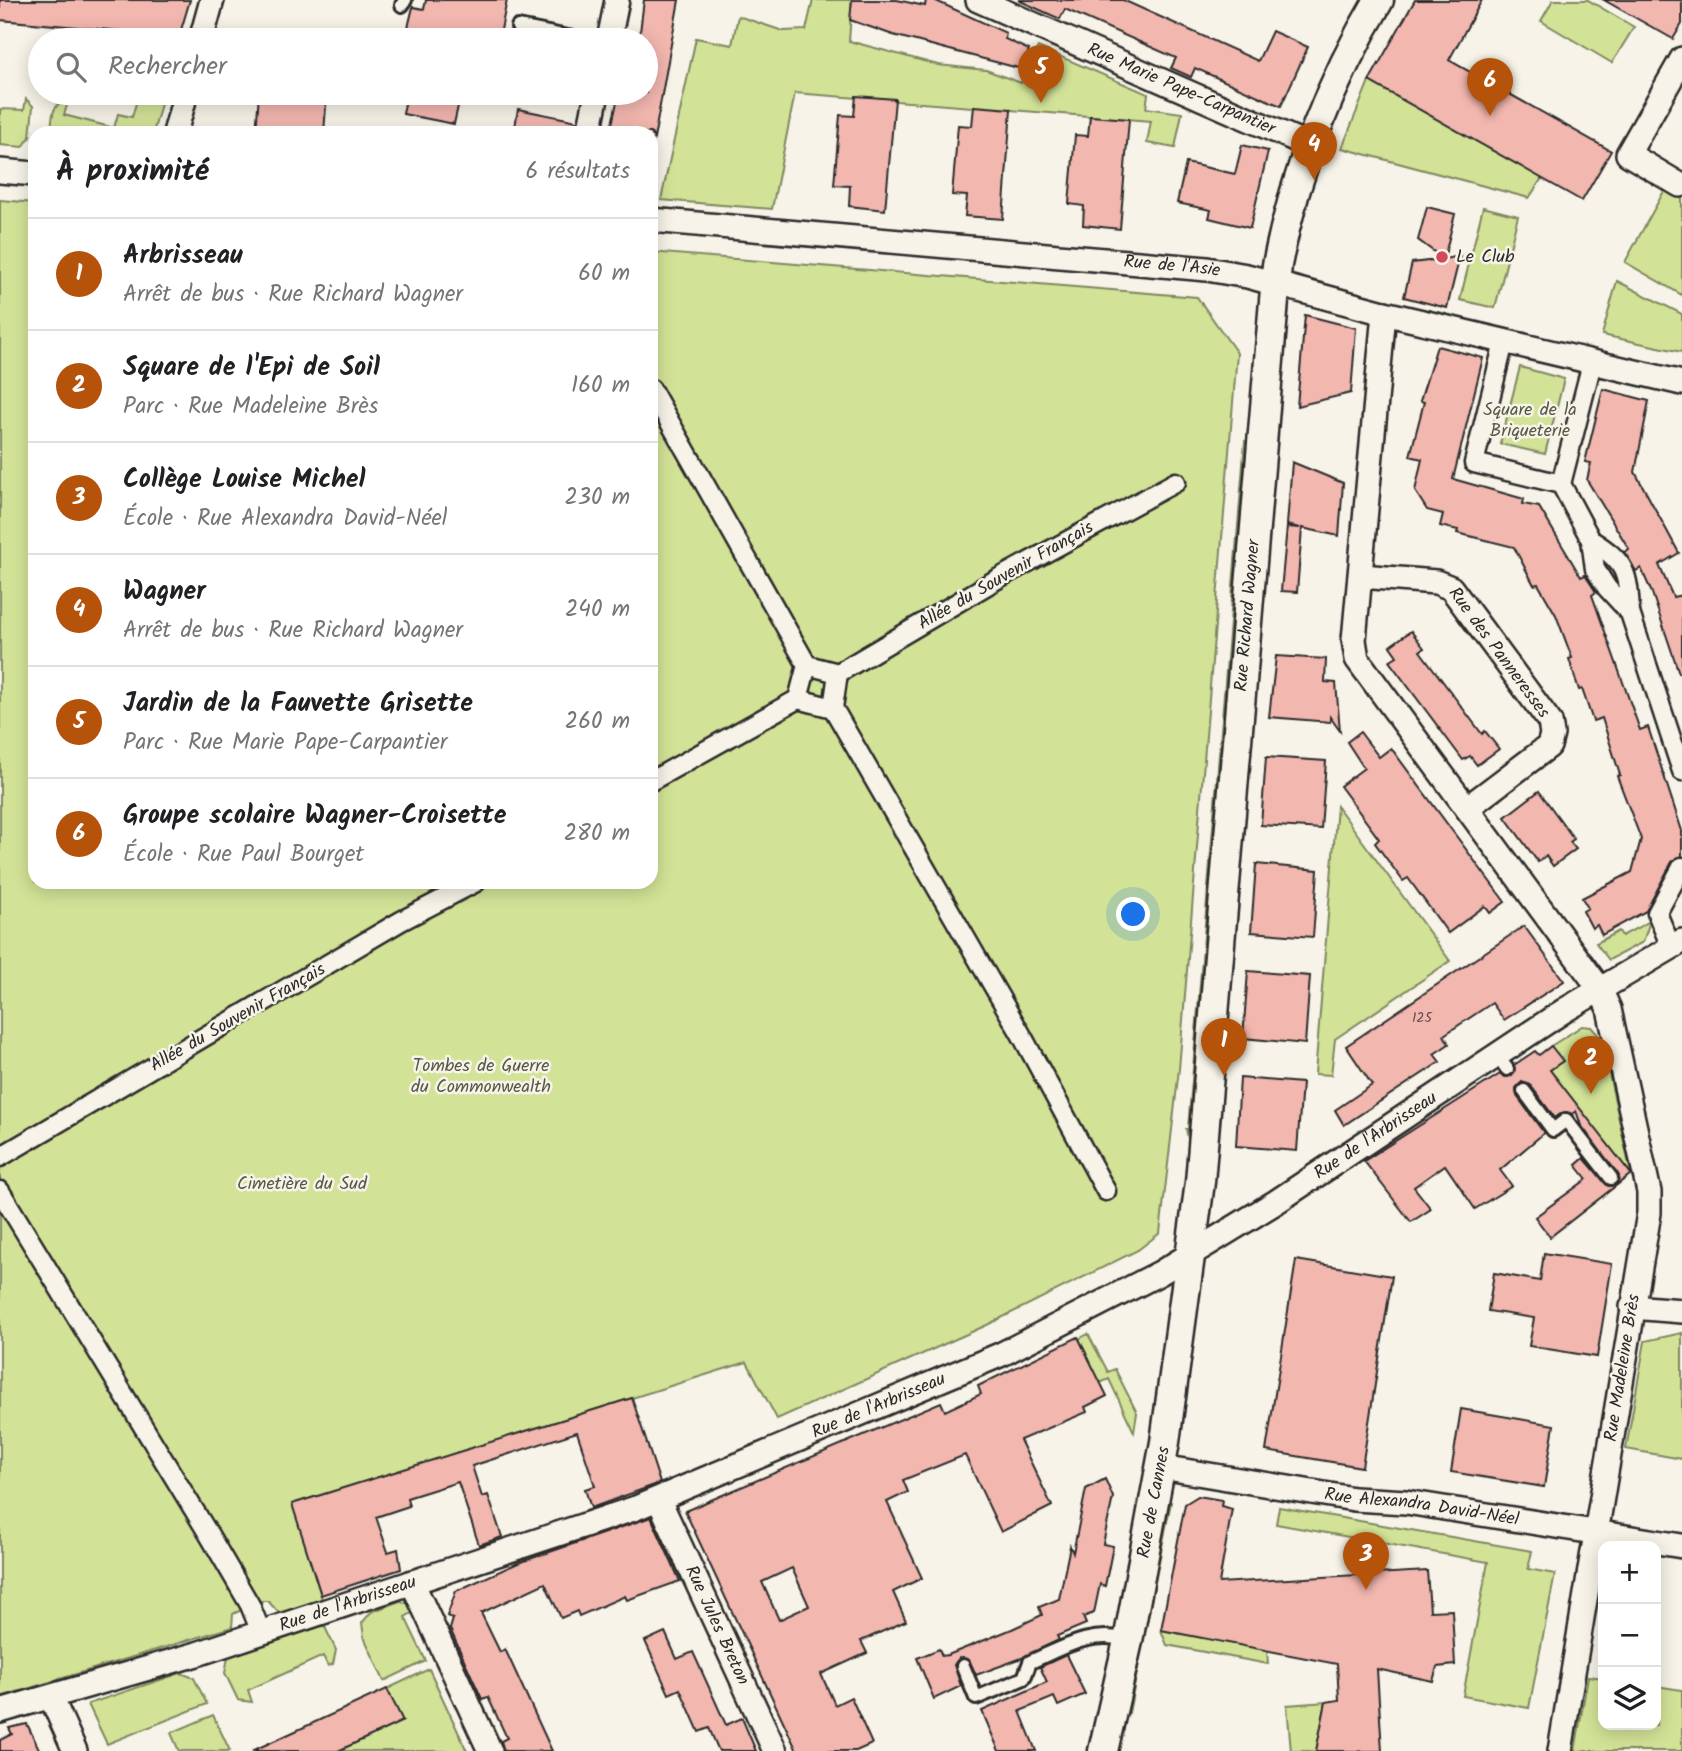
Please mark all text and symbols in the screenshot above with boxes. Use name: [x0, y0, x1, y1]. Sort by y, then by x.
search box: [28, 28, 658, 105]
street label: Rue Marie Pape-Carpantier: [1082, 35, 1281, 144]
pin: 5: [1018, 45, 1064, 103]
text: Rechercher: [108, 46, 227, 88]
icon: search: [52, 48, 90, 86]
pin: 6: [1467, 58, 1513, 116]
pin: 4: [1291, 122, 1337, 180]
text: À proximité: [56, 148, 209, 196]
text: 6 résultats: [525, 154, 630, 190]
text: Arbrisseau: [123, 235, 243, 277]
place label: Le Club: [1456, 243, 1515, 272]
street label: Rue de l'Asie: [1122, 247, 1223, 286]
marker: Le Club: [1434, 249, 1450, 265]
text: 1: [76, 256, 82, 292]
text: 60 m: [578, 256, 630, 292]
text: Arrêt de bus · Rue Richard Wagner: [123, 277, 463, 313]
text: Square de l'Epi de Soil: [123, 347, 380, 389]
text: 2: [72, 368, 86, 404]
text: 160 m: [571, 368, 630, 404]
text: Parc · Rue Madeleine Brès: [123, 389, 378, 425]
park label: Square de la Briqueterie: [1483, 396, 1577, 446]
text: Collège Louise Michel: [123, 459, 365, 501]
text: 3: [73, 480, 85, 516]
text: 230 m: [564, 480, 630, 516]
text: École · Rue Alexandra David-Néel: [123, 501, 447, 537]
street label: Allée du Souvenir Français: [913, 514, 1100, 638]
street label: Rue Richard Wagner: [1227, 537, 1268, 693]
text: Wagner: [123, 571, 206, 613]
street label: Rue des Panneresses: [1441, 581, 1557, 725]
text: 4: [73, 592, 85, 628]
text: 240 m: [565, 592, 630, 628]
text: Arrêt de bus · Rue Richard Wagner: [123, 613, 463, 649]
text: Jardin de la Fauvette Grisette: [123, 683, 473, 725]
text: 5: [73, 704, 85, 740]
text: 260 m: [565, 704, 630, 740]
text: Parc · Rue Marie Pape-Carpantier: [123, 725, 447, 761]
text: Groupe scolaire Wagner-Croisette: [123, 795, 506, 837]
text: 6: [73, 816, 85, 852]
text: 280 m: [564, 816, 630, 852]
text: École · Rue Paul Bourget: [123, 837, 364, 873]
your location: [1116, 897, 1150, 931]
street label: Allée du Souvenir Français: [145, 956, 332, 1080]
house number: 125: [1412, 1007, 1433, 1029]
pin: 1: [1201, 1018, 1247, 1076]
pin: 2: [1568, 1036, 1614, 1094]
park label: Tombes de Guerre du Commonwealth: [411, 1052, 551, 1102]
street label: Rue de l'Arbrisseau: [1308, 1084, 1444, 1187]
park label: Cimetière du Sud: [237, 1170, 368, 1199]
street label: Rue Madeleine Brès: [1597, 1292, 1649, 1444]
street label: Rue de l'Arbrisseau: [807, 1365, 951, 1447]
street label: Rue de Cannes: [1129, 1444, 1178, 1560]
street label: Rue Alexandra David-Néel: [1322, 1480, 1522, 1534]
pin: 3: [1343, 1532, 1389, 1590]
map controls: [1598, 1541, 1661, 1730]
button: +: [1598, 1541, 1661, 1604]
street label: Rue Jules Breton: [677, 1560, 757, 1690]
street label: Rue de l'Arbrisseau: [275, 1567, 421, 1640]
button: −: [1598, 1604, 1661, 1667]
button: layers: [1598, 1667, 1661, 1730]

